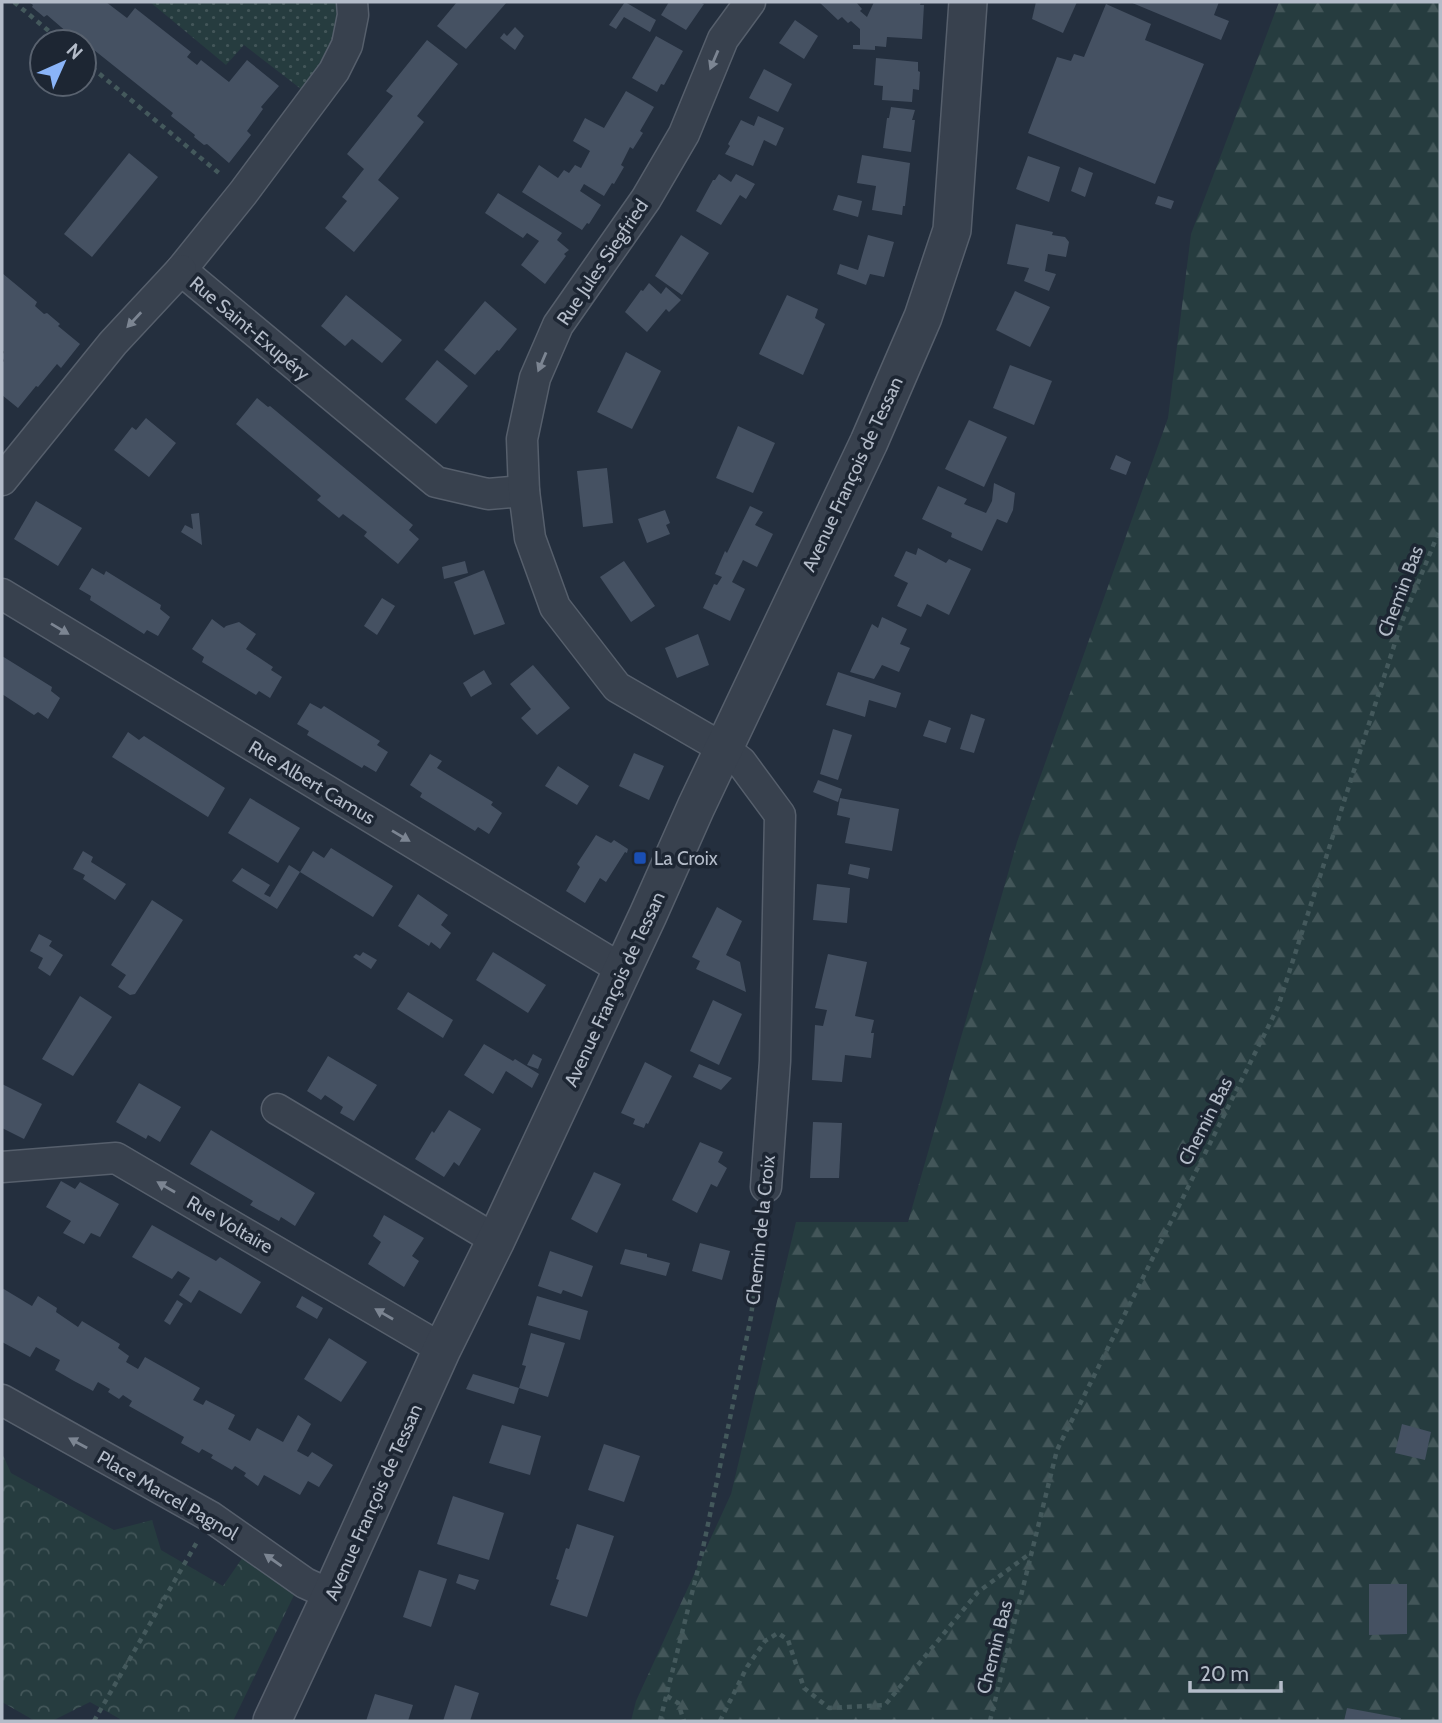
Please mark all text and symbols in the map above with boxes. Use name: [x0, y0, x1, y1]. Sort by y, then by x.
north arrow: [28, 28, 98, 98]
text: N: [62, 38, 88, 64]
one-way arrow: [709, 49, 720, 70]
street label: Rue Jules Siegfried: [552, 195, 653, 330]
street label: Rue Saint-Exupéry: [185, 271, 315, 386]
one-way arrow: [127, 311, 143, 328]
one-way arrow: [536, 352, 548, 372]
street label: Avenue François de Tessan: [797, 373, 908, 575]
street label: Chemin Bas: [1373, 542, 1428, 640]
one-way arrow: [51, 623, 70, 635]
street label: Rue Albert Camus: [244, 736, 379, 829]
one-way arrow: [392, 830, 411, 842]
place label: La Croix: [654, 847, 718, 870]
marker: La Croix: [632, 850, 648, 866]
street label: Avenue François de Tessan: [559, 888, 670, 1090]
street label: Chemin Bas: [1173, 1073, 1237, 1169]
street label: Chemin de la Croix: [741, 1154, 780, 1306]
one-way arrow: [156, 1181, 176, 1193]
street label: Rue Voltaire: [183, 1191, 277, 1258]
one-way arrow: [374, 1308, 393, 1320]
street label: Avenue François de Tessan: [320, 1400, 427, 1604]
one-way arrow: [69, 1437, 88, 1449]
street label: Place Marcel Pagnol: [93, 1446, 243, 1545]
one-way arrow: [264, 1553, 282, 1567]
street label: Chemin Bas: [972, 1598, 1017, 1696]
scale bar: [1190, 1650, 1281, 1694]
text: 20 m: [1200, 1661, 1249, 1686]

